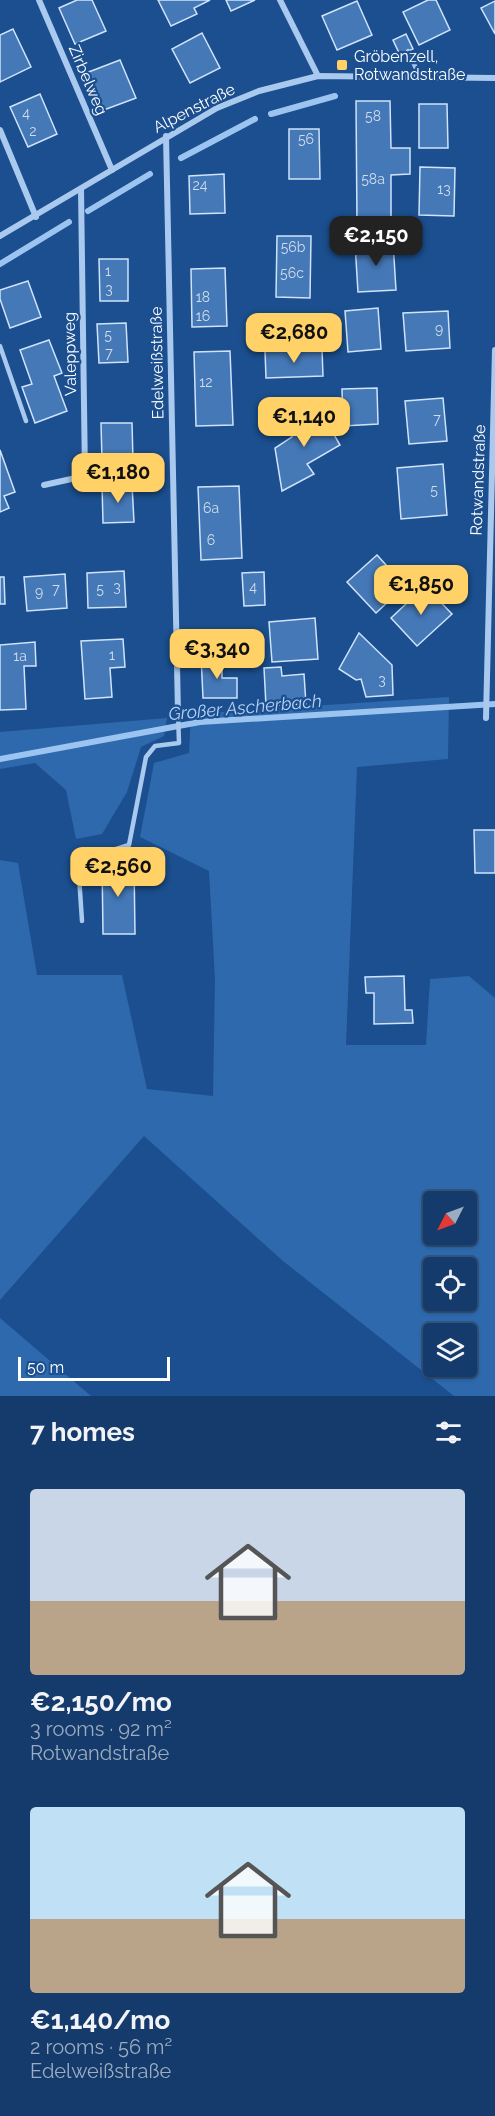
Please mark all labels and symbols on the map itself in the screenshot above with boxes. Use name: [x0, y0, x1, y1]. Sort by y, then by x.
street label: Zirbelweg: [65, 42, 111, 118]
place label: Gröbenzell, Rotwandstraße: [354, 47, 465, 84]
marker: Gröbenzell, Rotwandstraße: [335, 58, 349, 72]
street label: Alpenstraße: [150, 79, 238, 137]
house number: 4: [22, 105, 30, 121]
house number: 58: [365, 108, 381, 124]
house number: 2: [29, 123, 37, 139]
house number: 56: [298, 131, 314, 147]
house number: 58a: [361, 171, 385, 187]
house number: 24: [193, 177, 208, 193]
house number: 13: [437, 181, 451, 197]
pin: €2,150: [327, 216, 425, 267]
house number: 56b: [281, 239, 306, 255]
house number: 1: [105, 263, 111, 279]
house number: 56c: [280, 265, 304, 281]
house number: 3: [105, 281, 113, 297]
house number: 18: [196, 289, 210, 305]
street label: Edelweißstraße: [147, 306, 167, 420]
house number: 16: [196, 308, 210, 324]
street label: Valeppweg: [60, 312, 80, 396]
pin: €2,680: [245, 313, 343, 364]
house number: 9: [435, 321, 443, 337]
house number: 5: [104, 327, 112, 343]
house number: 7: [105, 345, 113, 361]
house number: 12: [199, 374, 213, 390]
pin: €1,140: [255, 397, 353, 448]
house number: 7: [433, 411, 441, 427]
street label: Rotwandstraße: [467, 424, 489, 536]
pin: €1,180: [69, 453, 167, 504]
house number: 5: [430, 482, 438, 498]
house number: 6a: [203, 500, 219, 516]
house number: 6: [207, 532, 215, 548]
pin: €1,850: [372, 565, 470, 616]
house number: 3: [113, 579, 121, 595]
house number: 4: [249, 579, 257, 595]
house number: 7: [52, 581, 60, 597]
house number: 5: [96, 581, 104, 597]
house number: 9: [35, 584, 43, 600]
pin: €3,340: [168, 629, 266, 680]
house number: 1: [109, 647, 115, 663]
house number: 1a: [13, 648, 27, 664]
house number: 3: [378, 672, 386, 688]
water label: Großer Ascherbach: [167, 690, 323, 724]
pin: €2,560: [69, 847, 167, 898]
north arrow: [423, 1191, 477, 1245]
scale bar: [18, 1354, 170, 1382]

